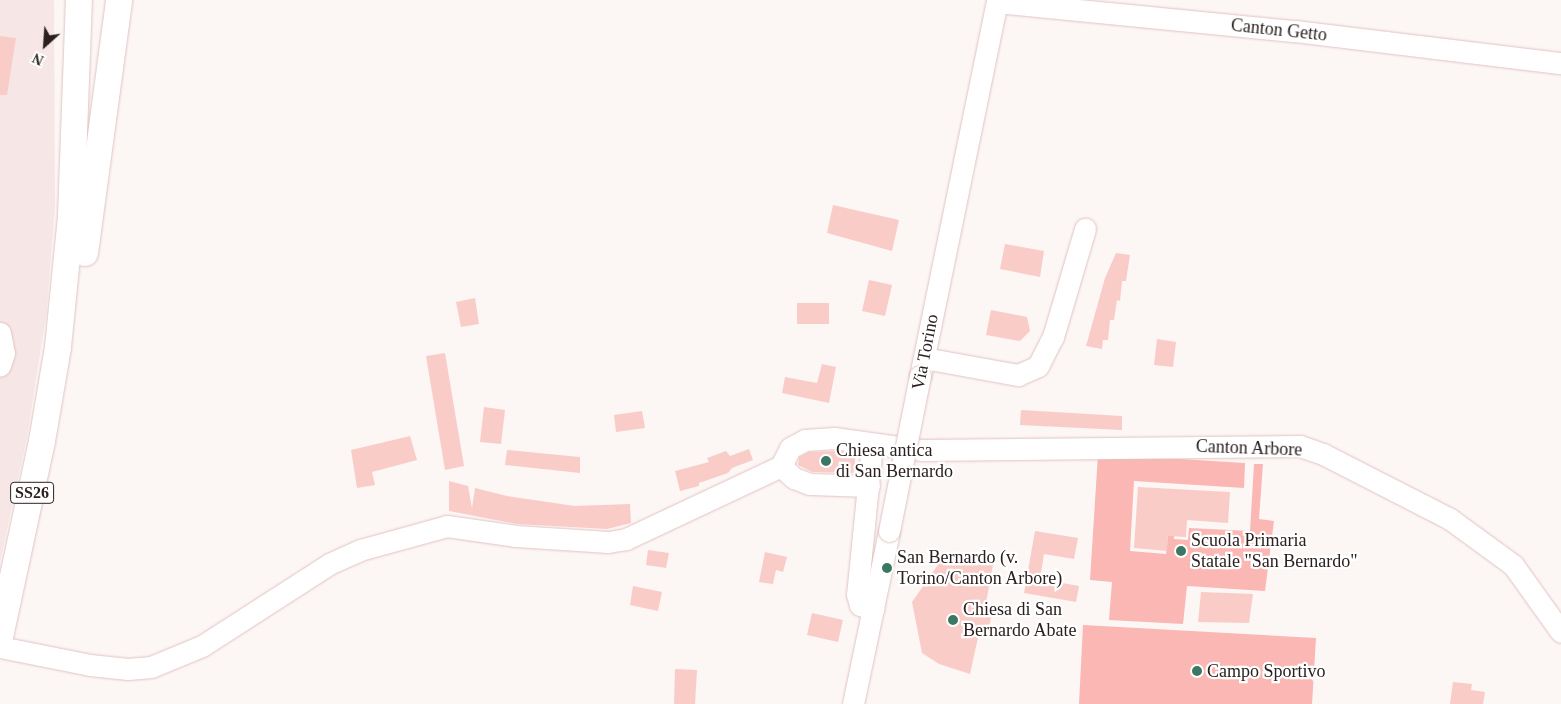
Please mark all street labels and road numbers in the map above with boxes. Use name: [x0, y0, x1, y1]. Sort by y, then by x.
street label: Canton Getto: [1230, 14, 1328, 46]
street label: Via Torino: [907, 312, 943, 392]
street label: Canton Arbore: [1195, 435, 1303, 461]
road number: SS26: [10, 479, 54, 506]

